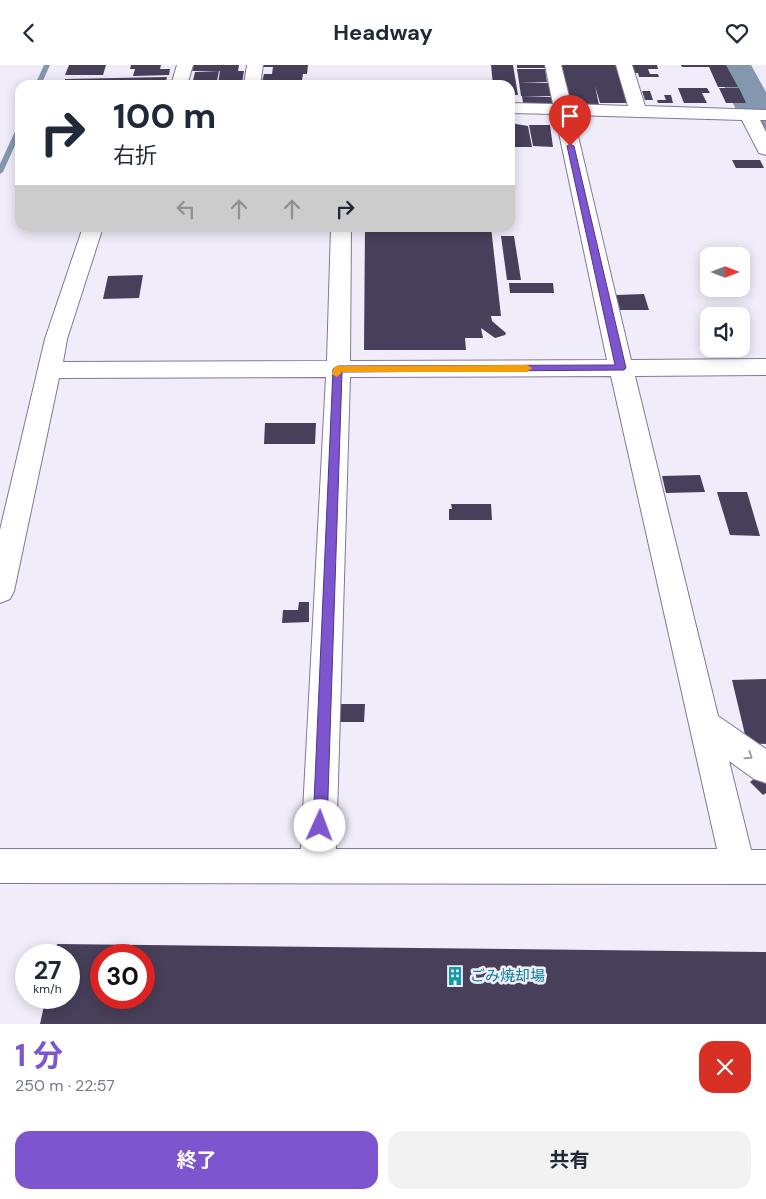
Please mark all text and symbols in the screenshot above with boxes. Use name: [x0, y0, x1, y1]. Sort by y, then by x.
text: Headway: [333, 18, 433, 47]
icon: back: [15, 19, 43, 47]
icon: heart: [723, 19, 751, 47]
text: 100 m: [113, 93, 216, 139]
pin: [549, 95, 591, 146]
icon: right: [30, 100, 95, 165]
icon: arrive: [556, 102, 584, 130]
text: 右折: [113, 141, 157, 170]
icon: left: [172, 195, 200, 223]
icon: ahead: [225, 195, 253, 223]
icon: ahead: [278, 195, 306, 223]
icon: right: [331, 195, 359, 223]
north arrow: [700, 247, 750, 297]
map controls: [700, 247, 750, 357]
button: sound: [700, 307, 750, 357]
one-way arrow: [743, 750, 753, 759]
position arrow: [293, 799, 345, 851]
speed limit sign: 30: [90, 944, 155, 1009]
text: 27: [34, 954, 61, 987]
building icon: ごみ焼却場: [444, 965, 466, 987]
place label: ごみ焼却場: [470, 966, 545, 986]
text: km/h: [33, 981, 62, 997]
text: 1 分: [15, 1036, 63, 1075]
button: close: [699, 1041, 751, 1093]
text: 250 m · 22:57: [15, 1075, 115, 1096]
button: 終了: [15, 1131, 378, 1189]
button: 共有: [388, 1131, 751, 1189]

